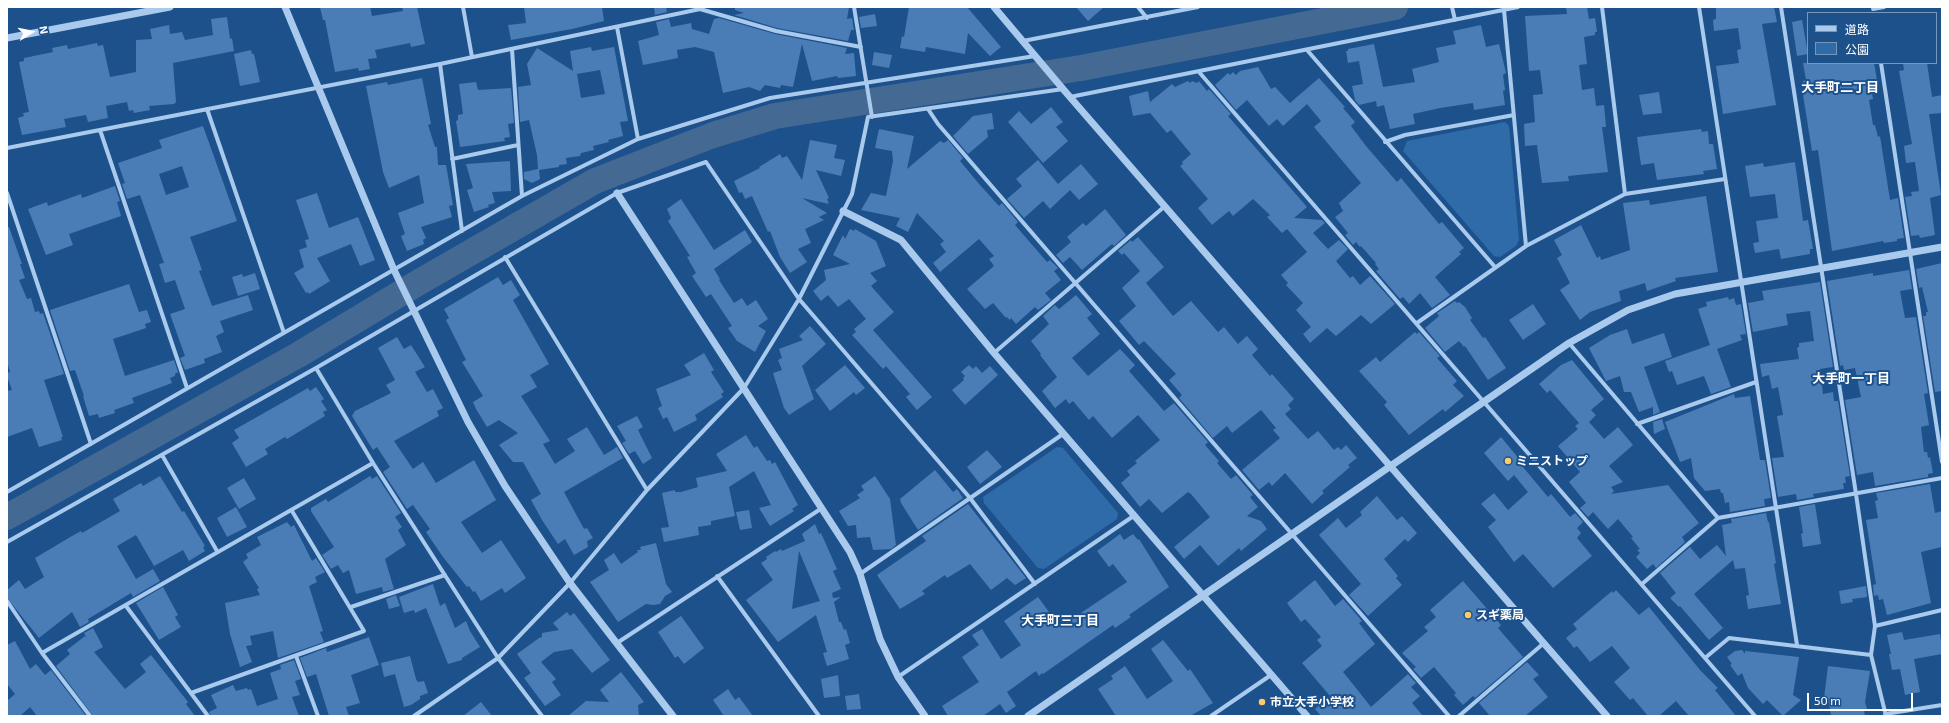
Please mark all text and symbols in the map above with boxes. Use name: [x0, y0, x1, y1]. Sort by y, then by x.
north arrow: [12, 12, 52, 52]
legend: [1807, 12, 1937, 64]
text: 道路: [1845, 22, 1869, 36]
text: N: [37, 25, 51, 35]
text: 公園: [1845, 42, 1869, 56]
district label: 大手町二丁目: [1801, 80, 1879, 96]
district label: 大手町一丁目: [1812, 371, 1890, 387]
place label: ミニストップ: [1516, 454, 1588, 468]
marker: ミニストップ: [1503, 456, 1513, 466]
place label: スギ薬局: [1476, 608, 1524, 622]
marker: スギ薬局: [1463, 610, 1473, 620]
district label: 大手町三丁目: [1021, 613, 1099, 629]
scale bar: [1809, 685, 1915, 711]
text: 50 m: [1814, 693, 1841, 707]
place label: 市立大手小学校: [1270, 695, 1354, 709]
marker: 市立大手小学校: [1257, 697, 1267, 707]

